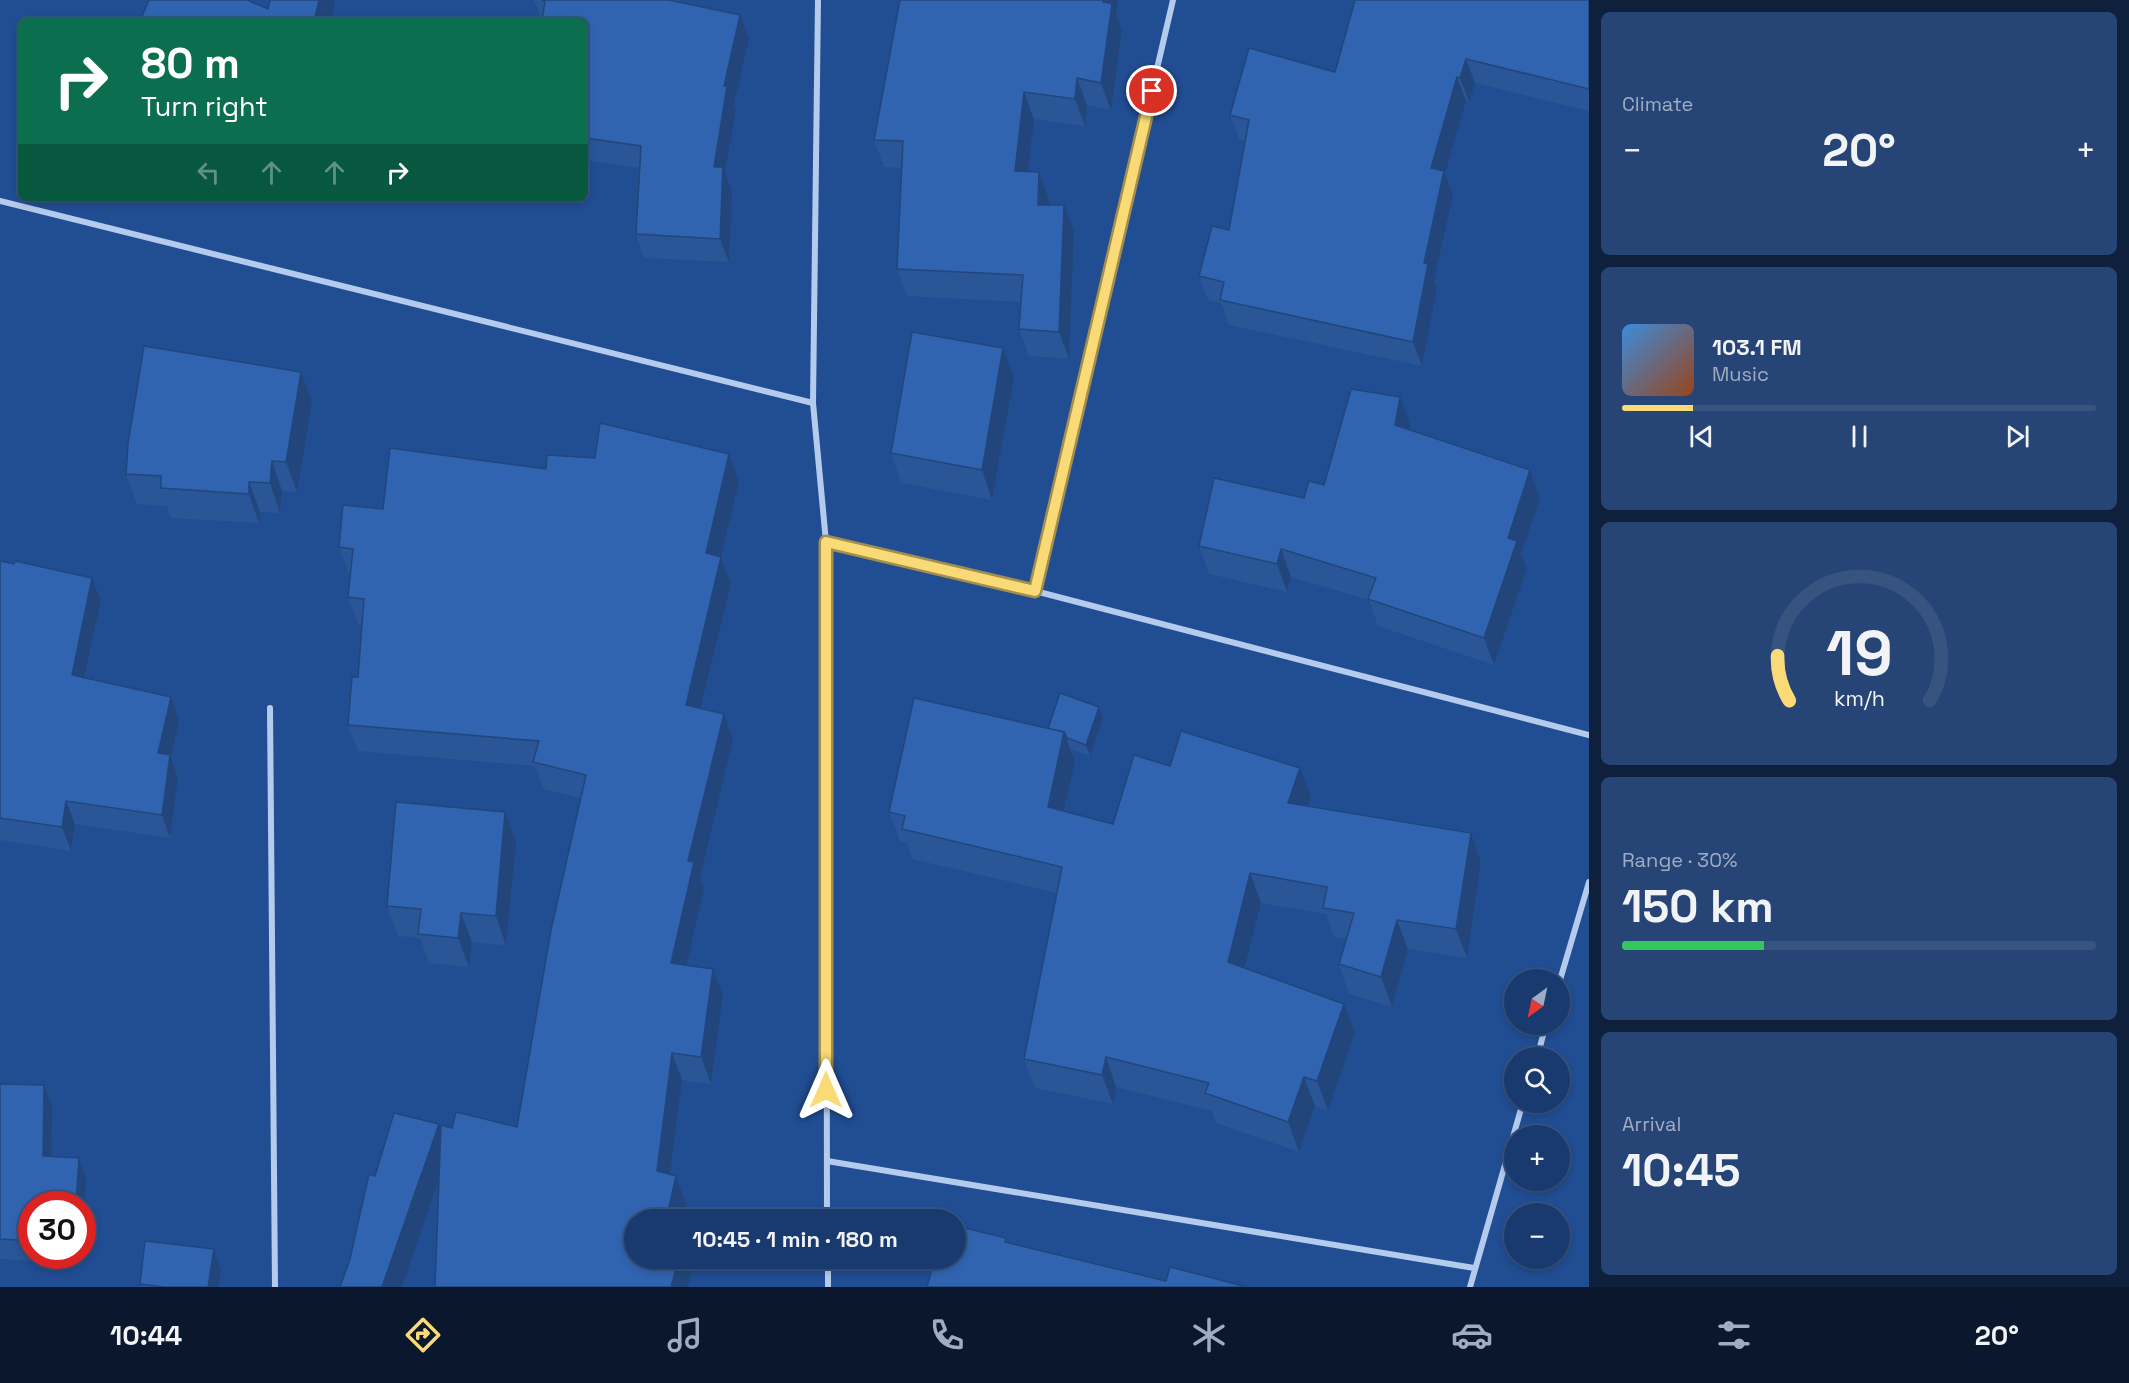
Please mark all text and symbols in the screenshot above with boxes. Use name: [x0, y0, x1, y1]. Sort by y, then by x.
text: 80 m: [141, 37, 240, 90]
icon: right: [42, 42, 120, 120]
pin: [1126, 65, 1177, 116]
icon: arrive: [1135, 74, 1168, 107]
text: Turn right: [141, 89, 268, 124]
text: Climate: [1622, 91, 1693, 117]
text: 20°: [1822, 122, 1896, 179]
text: −: [1622, 130, 1642, 172]
text: +: [2076, 130, 2096, 172]
icon: left: [192, 156, 225, 189]
icon: ahead: [255, 156, 288, 189]
icon: ahead: [318, 156, 351, 189]
icon: right: [381, 156, 414, 189]
text: 103.1 FM: [1712, 333, 1802, 361]
text: Music: [1712, 361, 1769, 387]
icon: previous: [1685, 420, 1718, 453]
icon: pause: [1843, 420, 1876, 453]
icon: next: [2001, 420, 2034, 453]
text: 19: [1826, 614, 1892, 693]
text: km/h: [1833, 685, 1885, 712]
text: Range · 30%: [1622, 847, 1737, 873]
text: 150 km: [1622, 878, 1774, 935]
north arrow: [1504, 969, 1570, 1035]
map controls: [1504, 969, 1570, 1269]
button: search: [1504, 1047, 1570, 1113]
position arrow: [794, 1058, 858, 1122]
text: Arrival: [1622, 1111, 1681, 1137]
button: +: [1504, 1125, 1570, 1191]
text: 10:45: [1622, 1142, 1741, 1199]
speed limit sign: 30: [18, 1191, 96, 1269]
button: −: [1504, 1203, 1570, 1269]
text: 10:45 · 1 min · 180 m: [692, 1225, 898, 1253]
icon: directions: [402, 1314, 444, 1356]
icon: music: [664, 1314, 706, 1356]
icon: phone: [926, 1314, 968, 1356]
icon: climate: [1188, 1314, 1230, 1356]
icon: car: [1451, 1314, 1493, 1356]
icon: filters: [1713, 1314, 1755, 1356]
text: 10:44: [110, 1318, 182, 1353]
text: 20°: [1975, 1318, 2019, 1353]

